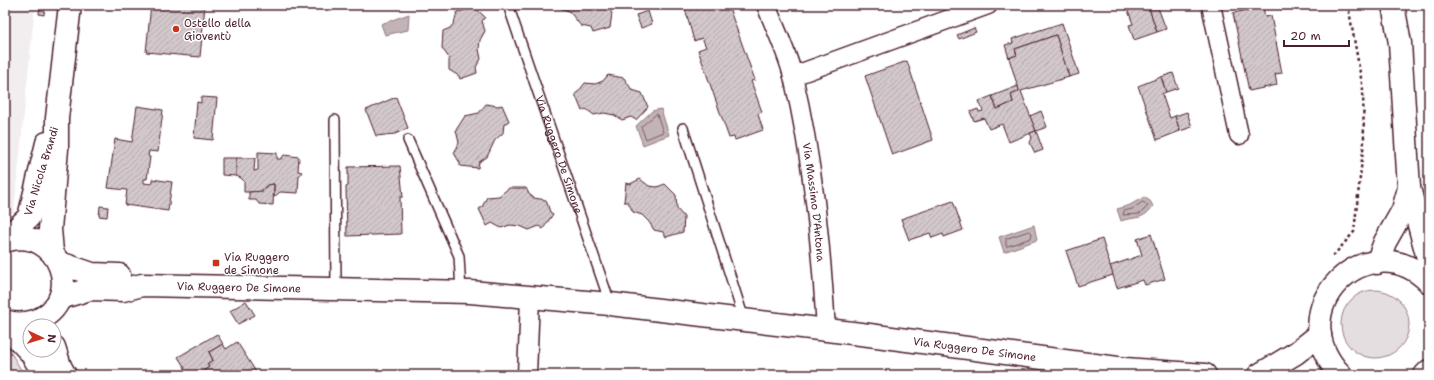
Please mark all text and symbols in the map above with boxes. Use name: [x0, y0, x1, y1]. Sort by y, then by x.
place label: Ostello della Gioventù: [184, 16, 251, 44]
scale bar: [1284, 22, 1349, 48]
marker: Ostello della Gioventù: [171, 24, 181, 34]
text: 20 m: [1290, 28, 1321, 44]
street label: Via Ruggero De Simone: [531, 93, 586, 216]
street label: Via Nicola Brandi: [21, 125, 62, 218]
street label: Via Massimo D'Antona: [799, 142, 828, 262]
place label: Via Ruggero de Simone: [224, 250, 290, 278]
marker: Via Ruggero de Simone: [211, 258, 221, 268]
street label: Via Ruggero De Simone: [177, 279, 301, 296]
north arrow: [22, 318, 62, 358]
text: N: [44, 334, 59, 344]
street label: Via Ruggero De Simone: [912, 334, 1037, 365]

